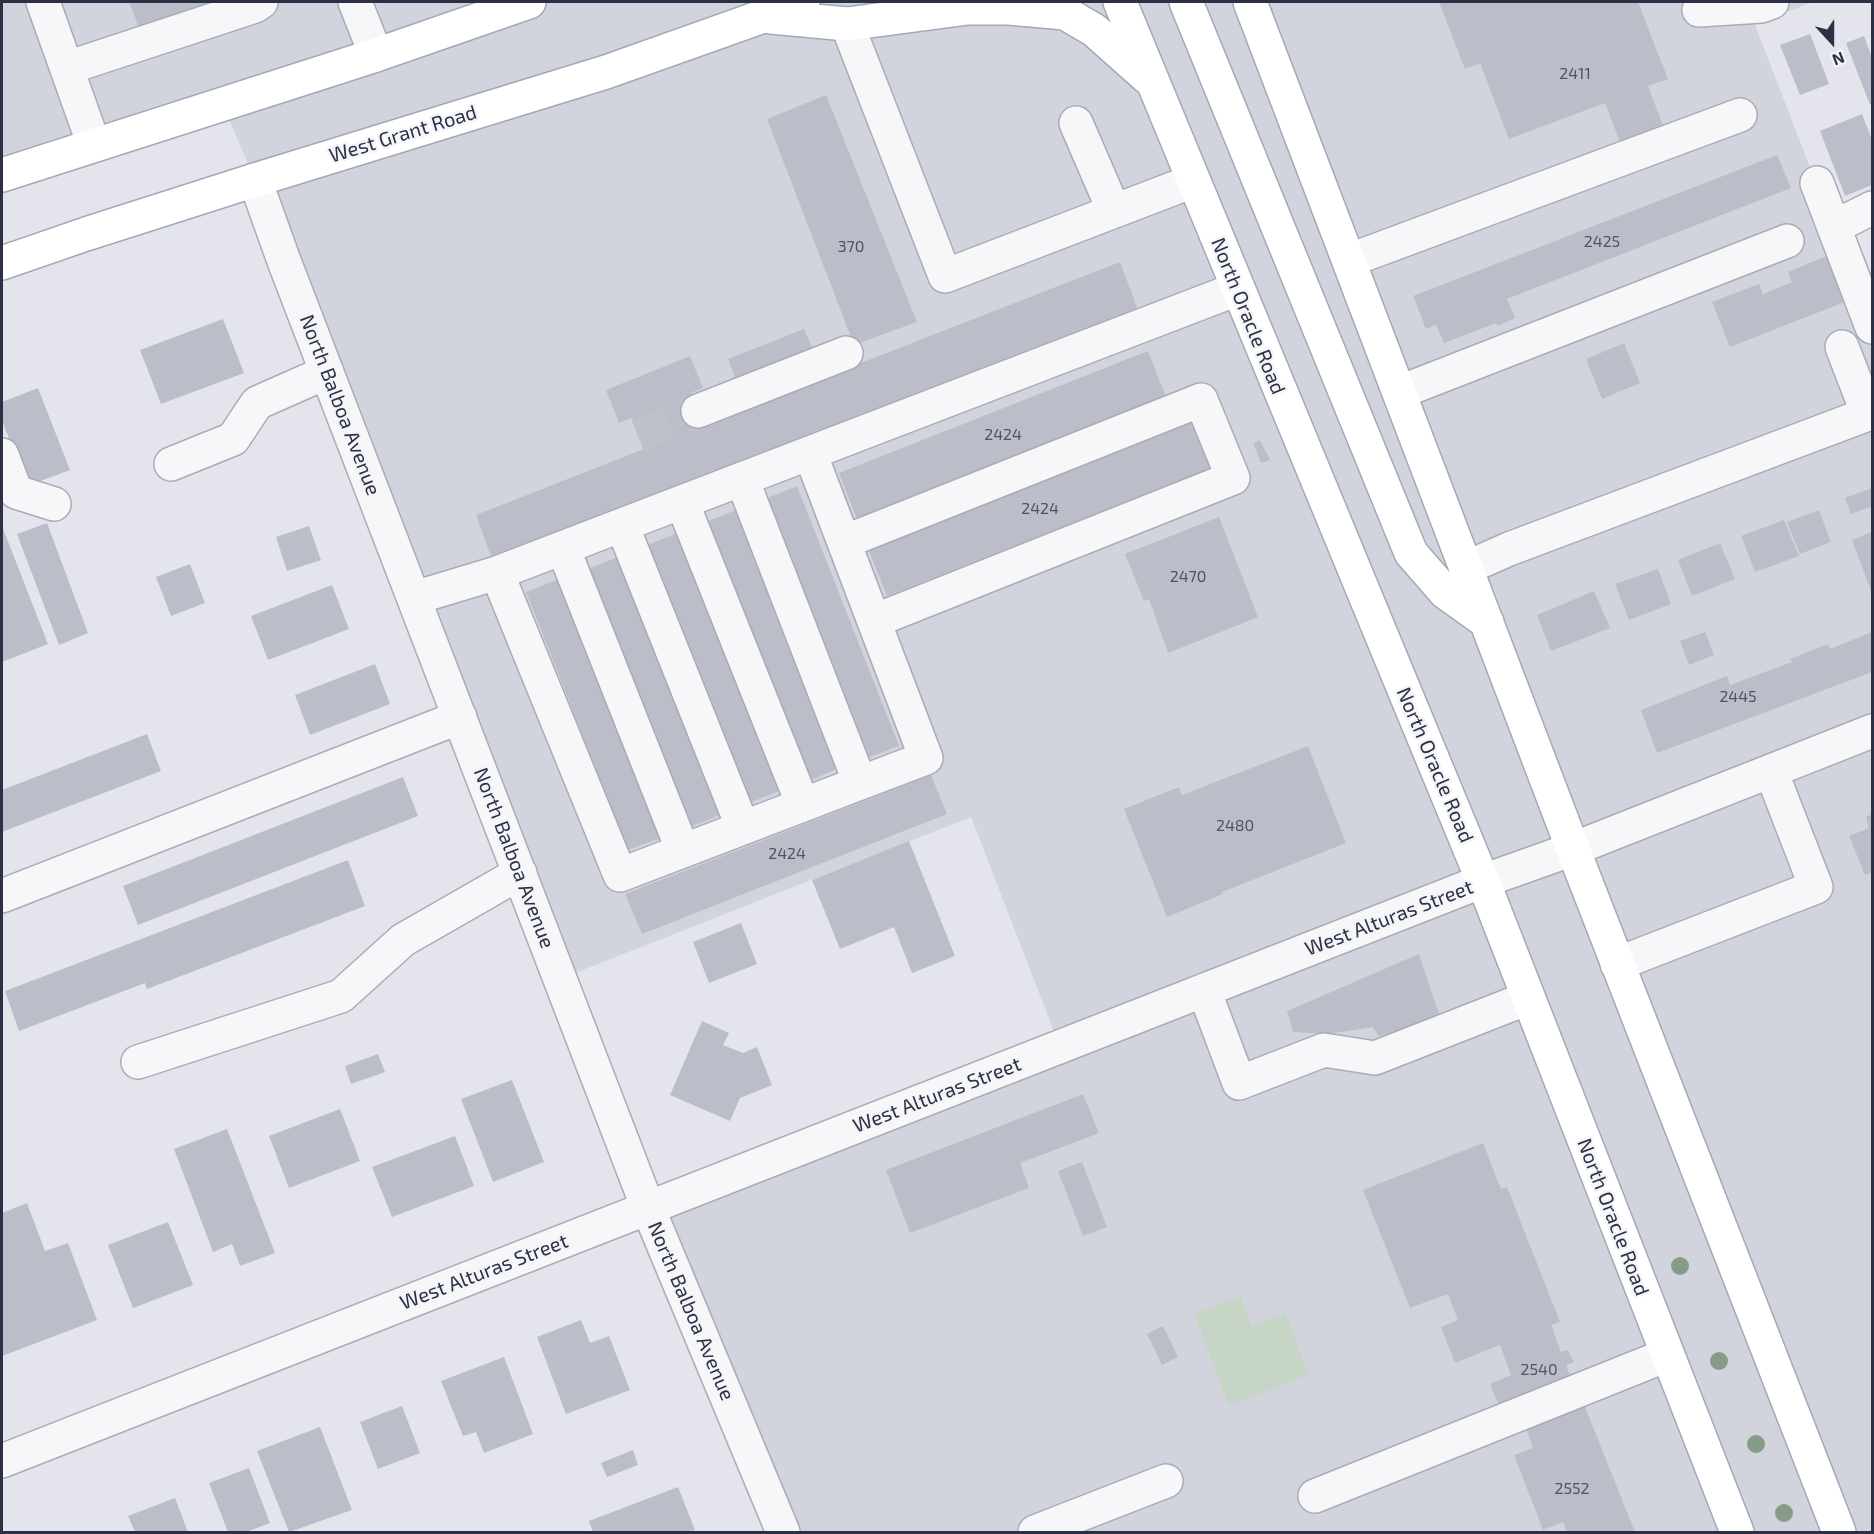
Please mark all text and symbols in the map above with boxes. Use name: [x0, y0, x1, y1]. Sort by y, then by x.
north arrow: [1802, 12, 1862, 72]
text: N: [1830, 48, 1847, 70]
house number: 2411: [1559, 64, 1591, 84]
street label: West Grant Road: [326, 100, 480, 168]
house number: 2425: [1584, 232, 1620, 252]
street label: North Oracle Road: [1206, 234, 1290, 398]
house number: 370: [838, 237, 864, 257]
street label: North Balboa Avenue: [294, 311, 386, 499]
house number: 2424: [984, 425, 1022, 445]
house number: 2424: [1021, 499, 1059, 519]
house number: 2470: [1170, 567, 1206, 587]
street label: North Oracle Road: [1391, 684, 1479, 846]
house number: 2445: [1719, 687, 1757, 707]
street label: North Balboa Avenue: [468, 764, 560, 952]
house number: 2480: [1216, 816, 1254, 836]
house number: 2424: [768, 844, 806, 864]
street label: West Alturas Street: [1302, 875, 1476, 961]
street label: West Alturas Street: [850, 1052, 1024, 1138]
street label: North Oracle Road: [1572, 1135, 1654, 1299]
street label: North Balboa Avenue: [642, 1218, 740, 1404]
street label: West Alturas Street: [397, 1229, 571, 1315]
house number: 2540: [1520, 1360, 1558, 1380]
house number: 2552: [1554, 1479, 1590, 1499]

